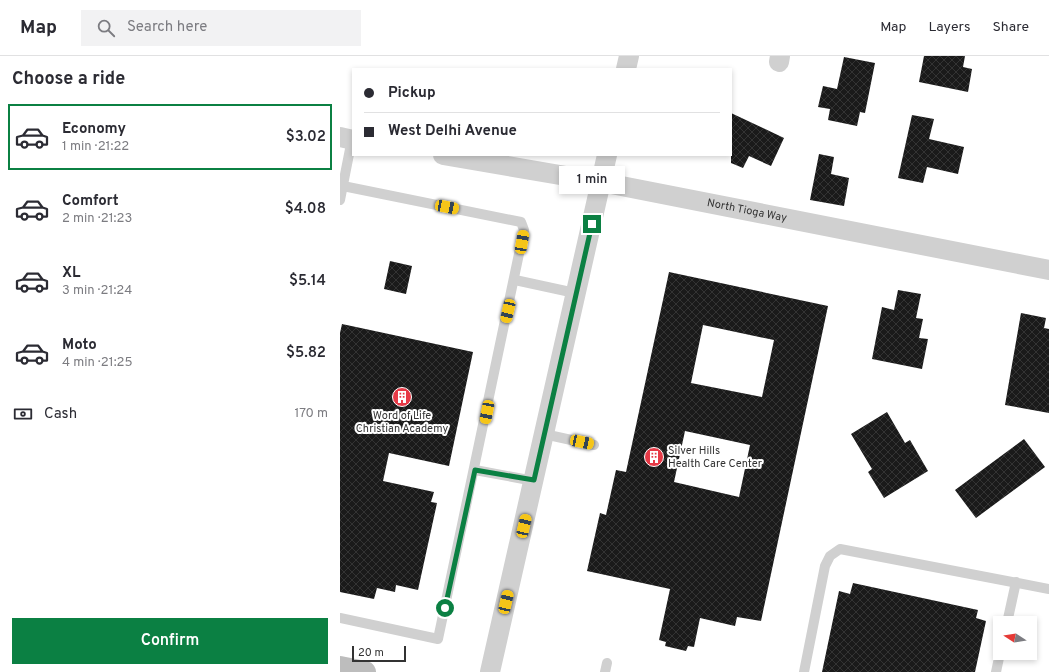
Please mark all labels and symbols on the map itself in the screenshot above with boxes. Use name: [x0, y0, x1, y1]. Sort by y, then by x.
callout: 1 min: [559, 166, 625, 194]
street label: North Tioga Way: [706, 196, 788, 225]
car: [434, 199, 460, 215]
route end: [583, 215, 601, 233]
car: [514, 229, 530, 255]
car: [499, 298, 517, 324]
building icon: Word of Life Christian Academy: [391, 386, 413, 408]
car: [479, 399, 495, 425]
place label: Word of Life Christian Academy: [356, 409, 448, 436]
car: [569, 434, 595, 450]
place label: Silver Hills Health Care Center: [668, 444, 763, 471]
building icon: Silver Hills Health Care Center: [643, 446, 665, 468]
car: [515, 513, 533, 539]
car: [497, 589, 515, 615]
route start: [436, 599, 454, 617]
north arrow: [993, 616, 1037, 660]
scale bar: [352, 644, 406, 663]

